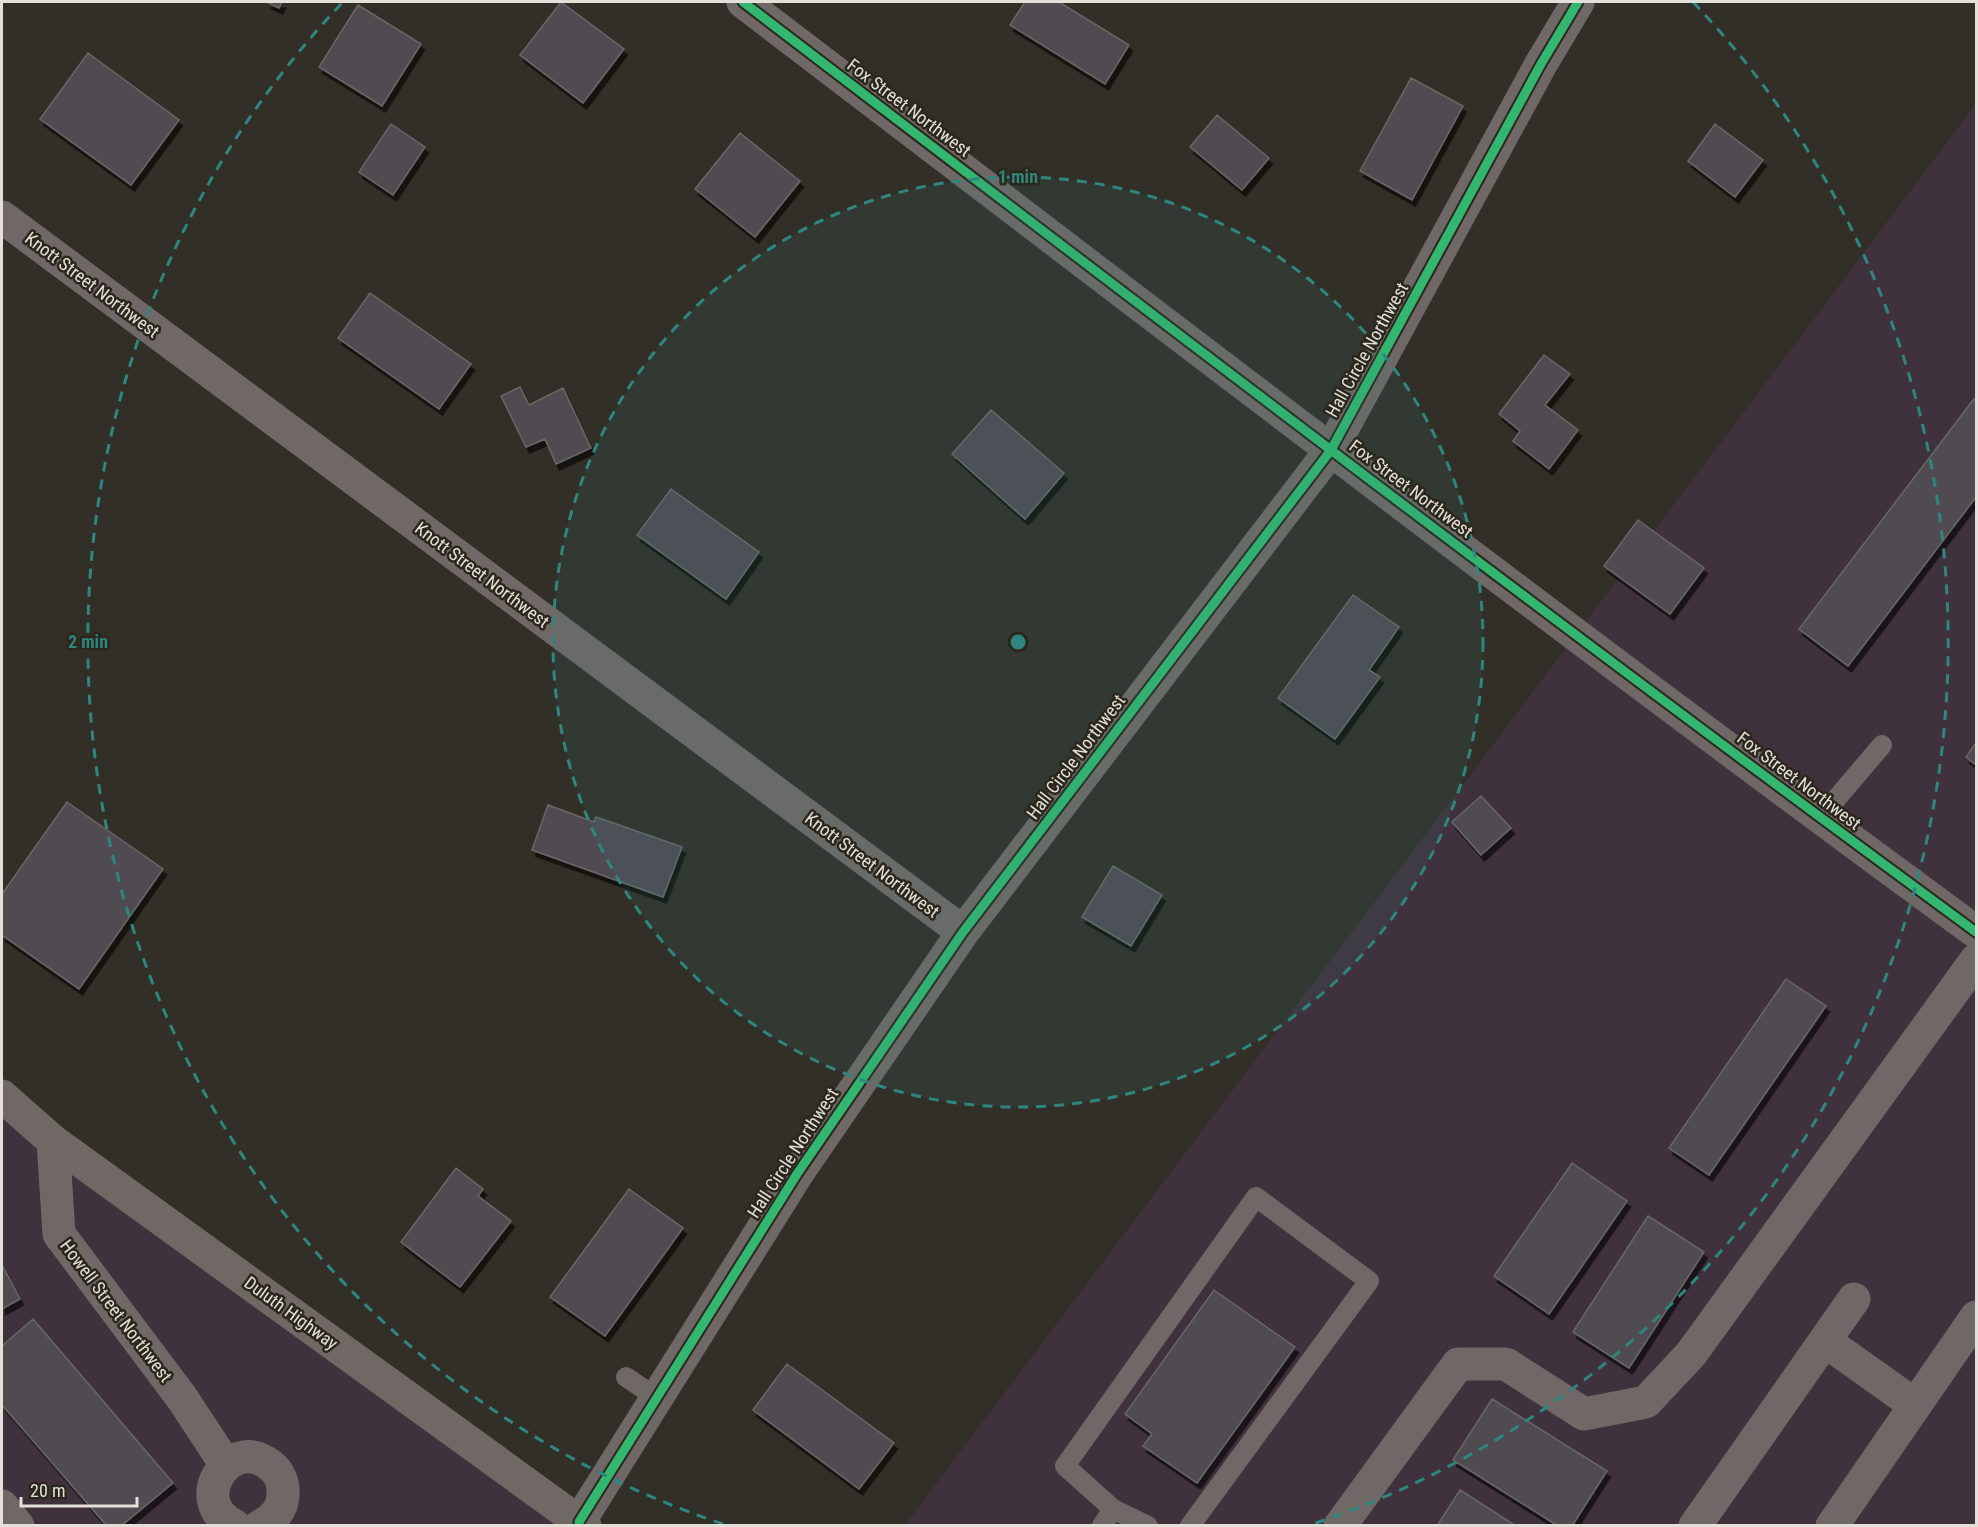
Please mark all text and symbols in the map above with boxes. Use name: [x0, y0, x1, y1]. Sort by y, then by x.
street label: Fox Street Northwest: [843, 54, 975, 161]
text: 1 min: [998, 166, 1038, 187]
street label: Knott Street Northwest: [21, 227, 163, 342]
street label: Hall Circle Northwest: [1321, 279, 1412, 421]
street label: Fox Street Northwest: [1345, 435, 1477, 542]
street label: Knott Street Northwest: [411, 517, 553, 632]
text: 2 min: [68, 631, 108, 652]
centre of rings: [1008, 632, 1028, 652]
street label: Hall Circle Northwest: [1022, 690, 1129, 823]
street label: Fox Street Northwest: [1733, 727, 1865, 834]
street label: Knott Street Northwest: [801, 807, 943, 922]
street label: Hall Circle Northwest: [743, 1084, 842, 1222]
street label: Howell Street Northwest: [56, 1235, 177, 1386]
street label: Duluth Highway: [240, 1272, 343, 1354]
scale bar: [21, 1470, 136, 1508]
text: 20 m: [30, 1480, 65, 1501]

